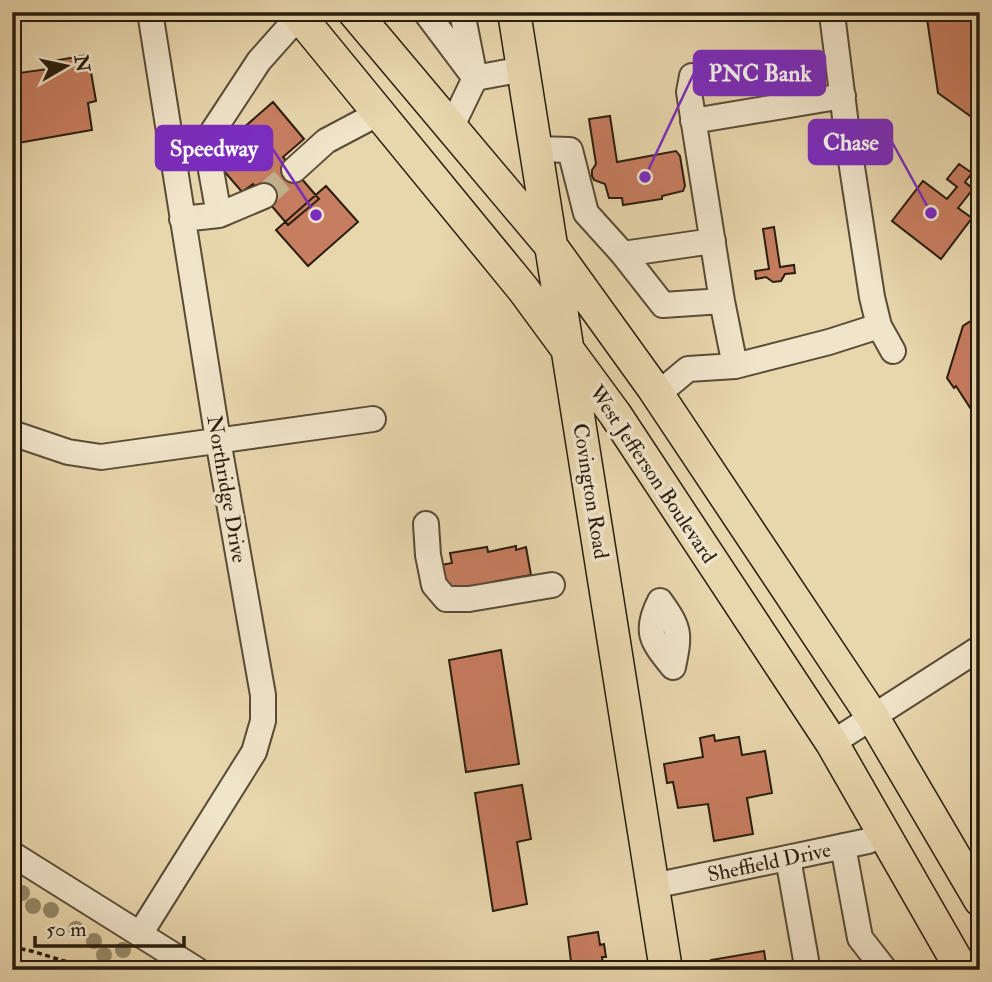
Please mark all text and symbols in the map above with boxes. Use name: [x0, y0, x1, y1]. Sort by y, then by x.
north arrow: [32, 32, 102, 102]
callout: PNC Bank: [694, 51, 825, 95]
text: N: [68, 52, 95, 75]
text: PNC Bank: [709, 59, 812, 88]
callout: Chase: [809, 120, 892, 164]
callout: Speedway: [156, 126, 272, 170]
text: Chase: [823, 128, 879, 157]
text: Speedway: [170, 134, 259, 164]
street label: West Jefferson Boulevard: [582, 379, 723, 569]
street label: Northridge Drive: [200, 413, 253, 565]
street label: Covington Road: [566, 421, 615, 562]
street label: Sheffield Drive: [705, 836, 833, 889]
scale bar: [35, 905, 184, 949]
text: 50 m: [46, 916, 87, 943]

